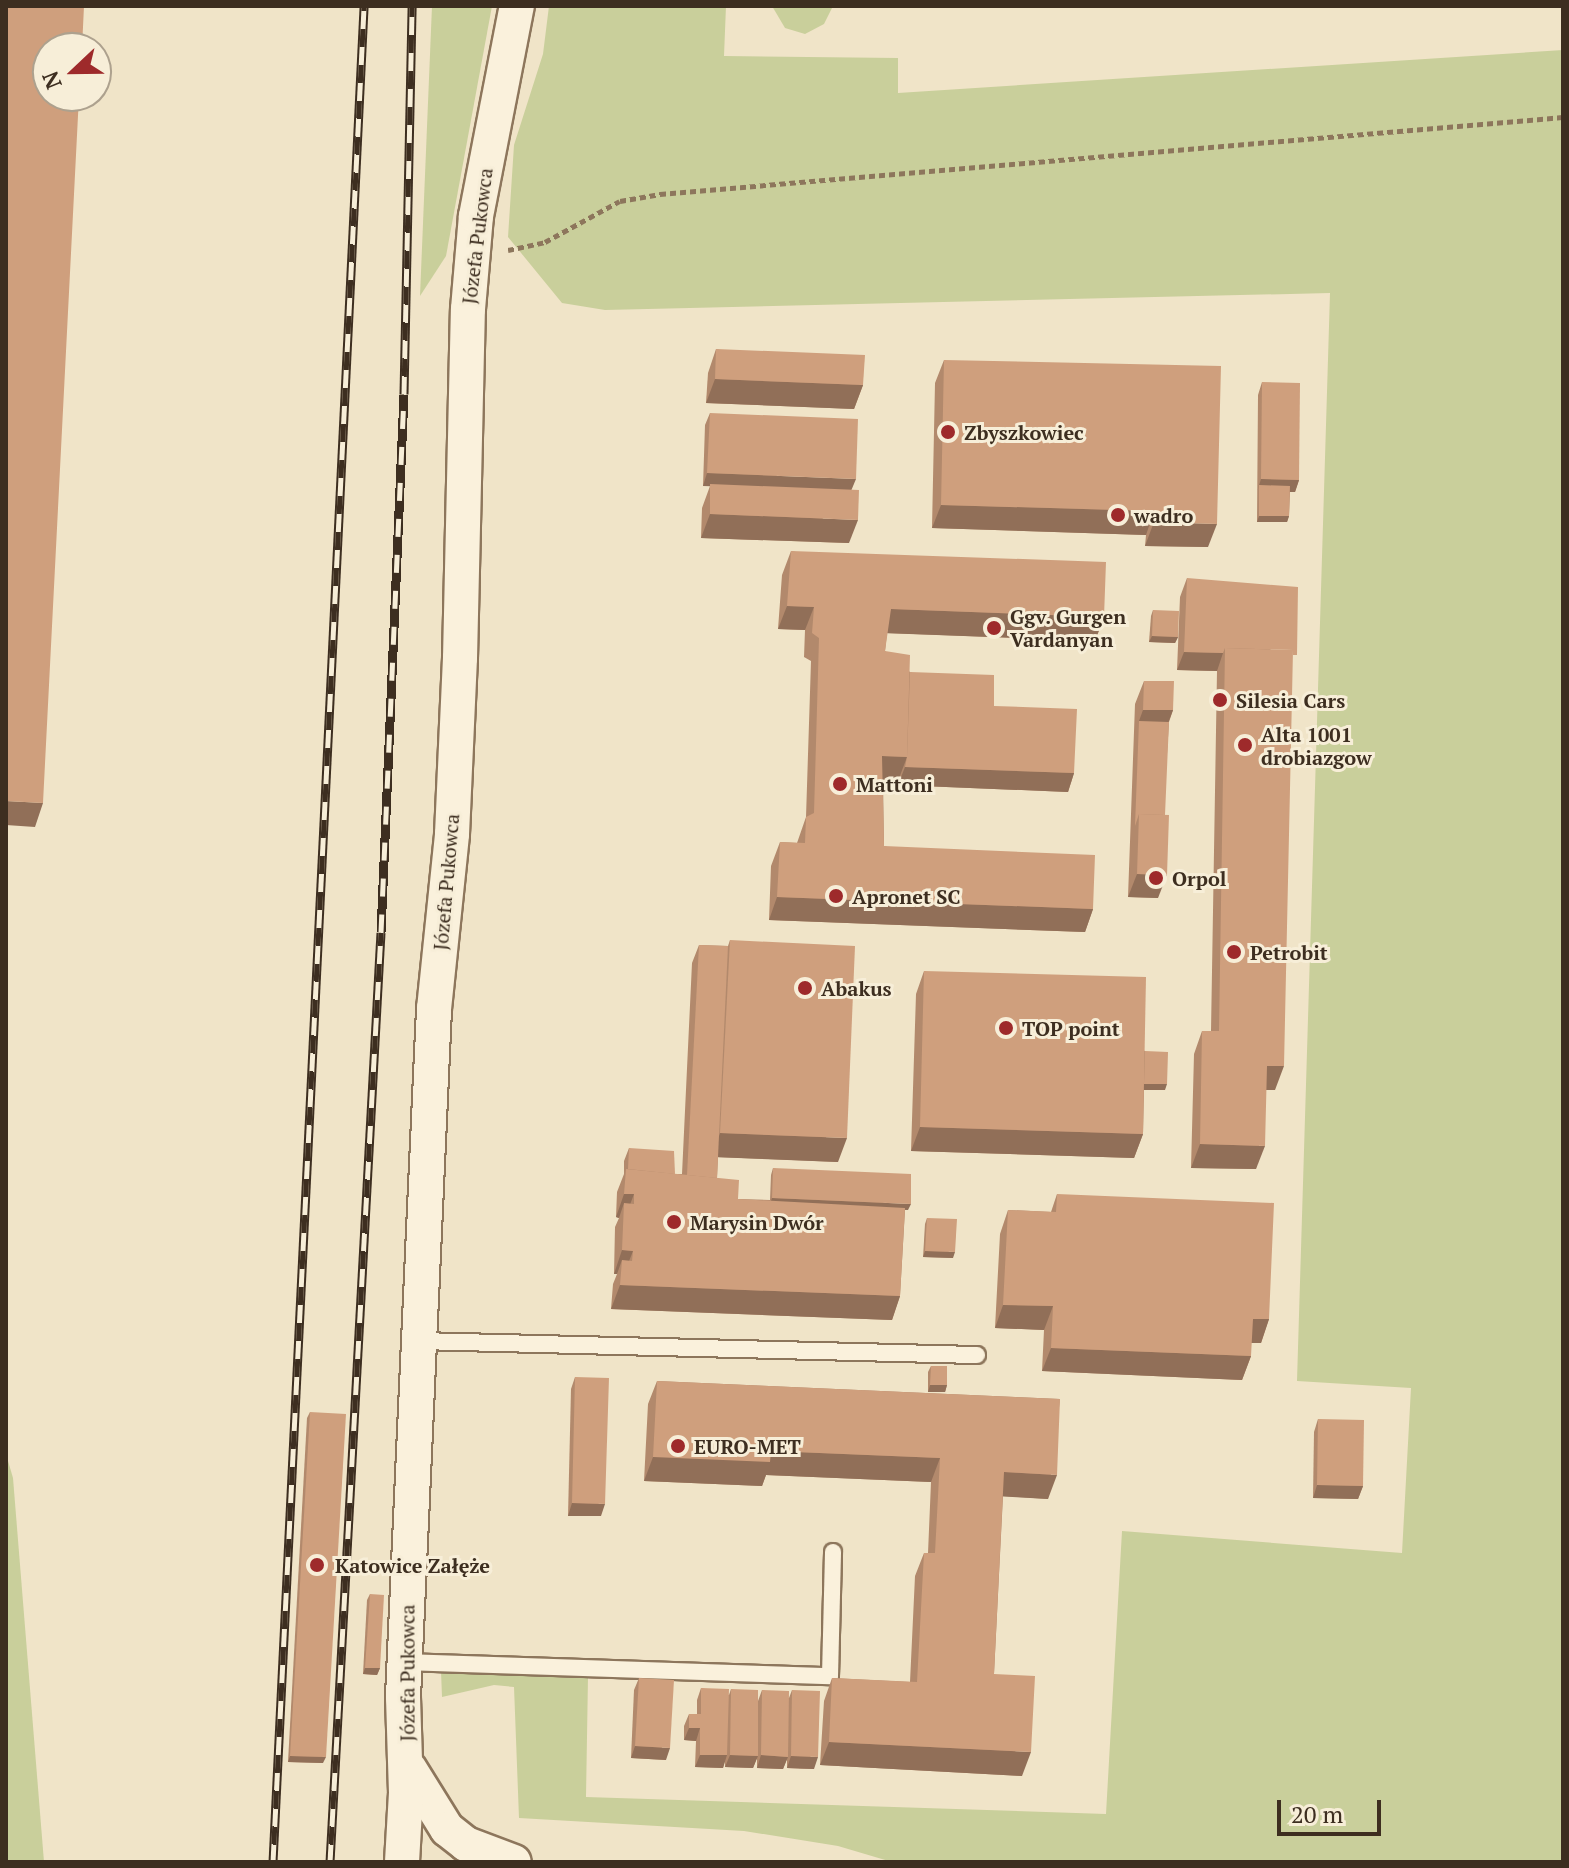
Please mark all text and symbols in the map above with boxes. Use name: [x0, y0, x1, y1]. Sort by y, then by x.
north arrow: [32, 32, 112, 112]
text: N: [35, 67, 68, 94]
street label: Józefa Pukowca: [457, 167, 497, 305]
place label: Zbyszkowiec: [964, 420, 1084, 444]
marker: Zbyszkowiec: [939, 423, 957, 441]
place label: wadro: [1134, 503, 1193, 527]
marker: wadro: [1109, 506, 1127, 524]
place label: Ggv. Gurgen Vardanyan: [1010, 604, 1127, 651]
marker: Ggv. Gurgen Vardanyan: [985, 619, 1003, 637]
place label: Silesia Cars: [1236, 688, 1345, 712]
marker: Silesia Cars: [1211, 691, 1229, 709]
place label: Alta 1001 drobiazgow: [1261, 722, 1372, 769]
marker: Alta 1001 drobiazgow: [1236, 736, 1254, 754]
place label: Mattoni: [856, 772, 933, 796]
marker: Mattoni: [831, 775, 849, 793]
street label: Józefa Pukowca: [428, 813, 464, 951]
place label: Orpol: [1172, 866, 1226, 890]
marker: Orpol: [1147, 869, 1165, 887]
place label: Apronet SC: [852, 884, 960, 908]
marker: Apronet SC: [827, 887, 845, 905]
place label: Petrobit: [1250, 940, 1328, 964]
marker: Petrobit: [1225, 943, 1243, 961]
place label: Abakus: [821, 976, 892, 1000]
marker: Abakus: [796, 979, 814, 997]
place label: TOP point: [1022, 1016, 1120, 1040]
marker: TOP point: [997, 1019, 1015, 1037]
place label: Marysin Dwór: [690, 1210, 824, 1234]
marker: Marysin Dwór: [665, 1213, 683, 1231]
place label: EURO-MET: [694, 1434, 801, 1458]
marker: EURO-MET: [669, 1437, 687, 1455]
place label: Katowice Załęże: [335, 1553, 490, 1577]
marker: Katowice Załęże: [306, 1554, 328, 1576]
street label: Józefa Pukowca: [395, 1604, 419, 1742]
scale bar: [1281, 1784, 1385, 1834]
text: 20 m: [1291, 1798, 1343, 1830]

